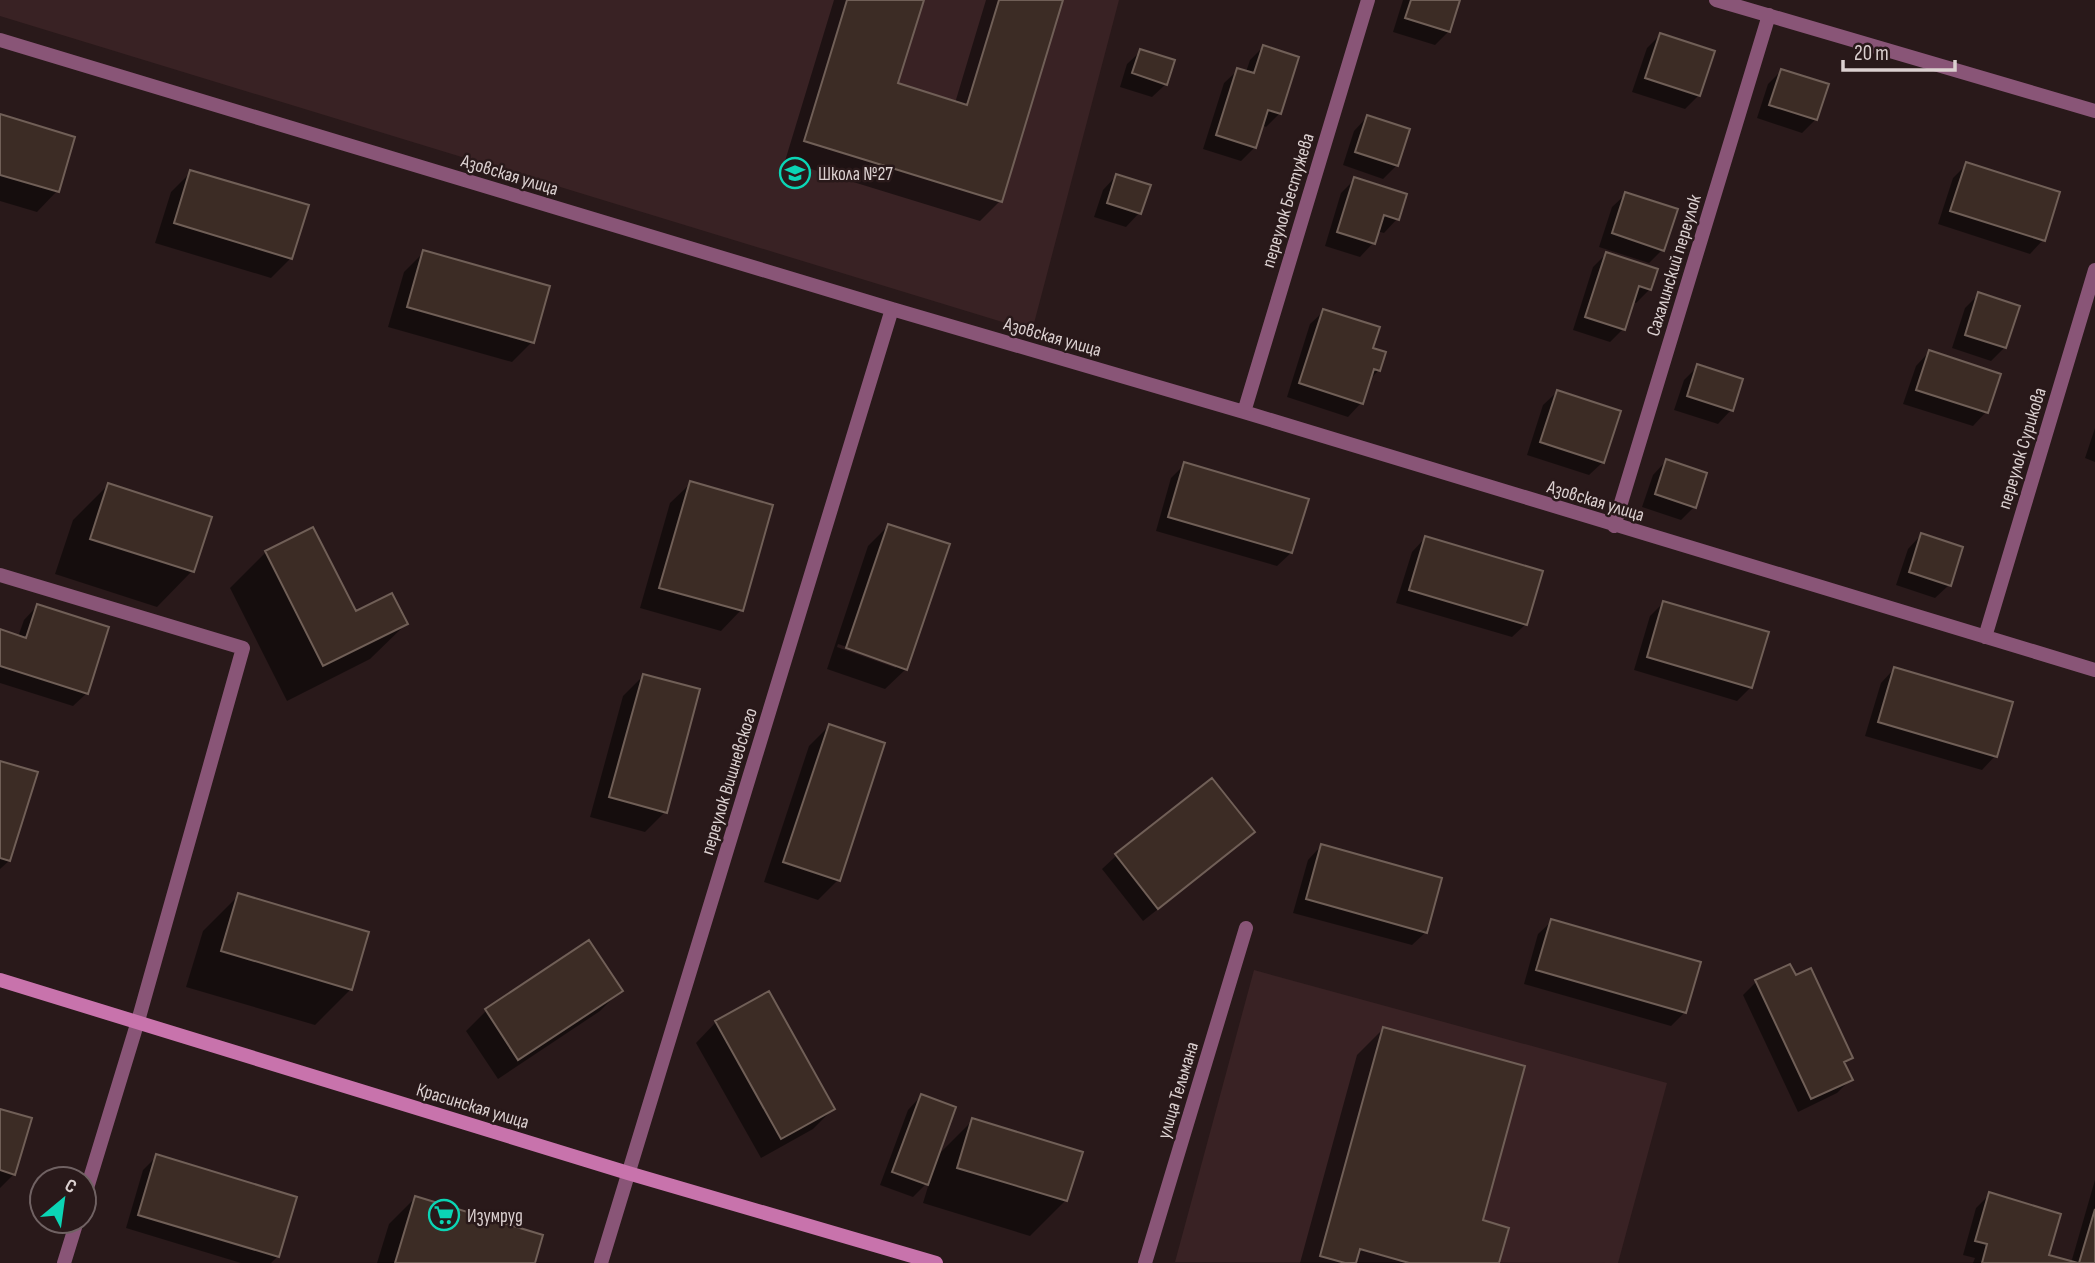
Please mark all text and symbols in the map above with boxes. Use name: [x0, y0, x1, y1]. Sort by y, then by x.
scale bar: [1843, 28, 1955, 72]
text: 20 m: [1854, 41, 1889, 66]
street label: переулок Бестужева: [1257, 130, 1320, 270]
street label: Азовская улица: [457, 149, 561, 201]
school or university icon: Школа №27: [778, 156, 812, 190]
place label: Школа №27: [818, 163, 893, 186]
street label: Сахалинский переулок: [1642, 191, 1707, 339]
street label: Азовская улица: [1000, 312, 1104, 362]
street label: переулок Сурикова: [1993, 385, 2052, 512]
street label: Азовская улица: [1543, 475, 1647, 527]
street label: переулок Вишневского: [696, 705, 763, 858]
street label: улица Тельмана: [1153, 1039, 1204, 1142]
street label: Красинская улица: [413, 1078, 532, 1134]
north arrow: [28, 1165, 98, 1235]
text: С: [61, 1174, 81, 1199]
supermarket icon: Изумруд: [427, 1198, 461, 1232]
place label: Изумруд: [467, 1205, 523, 1228]

